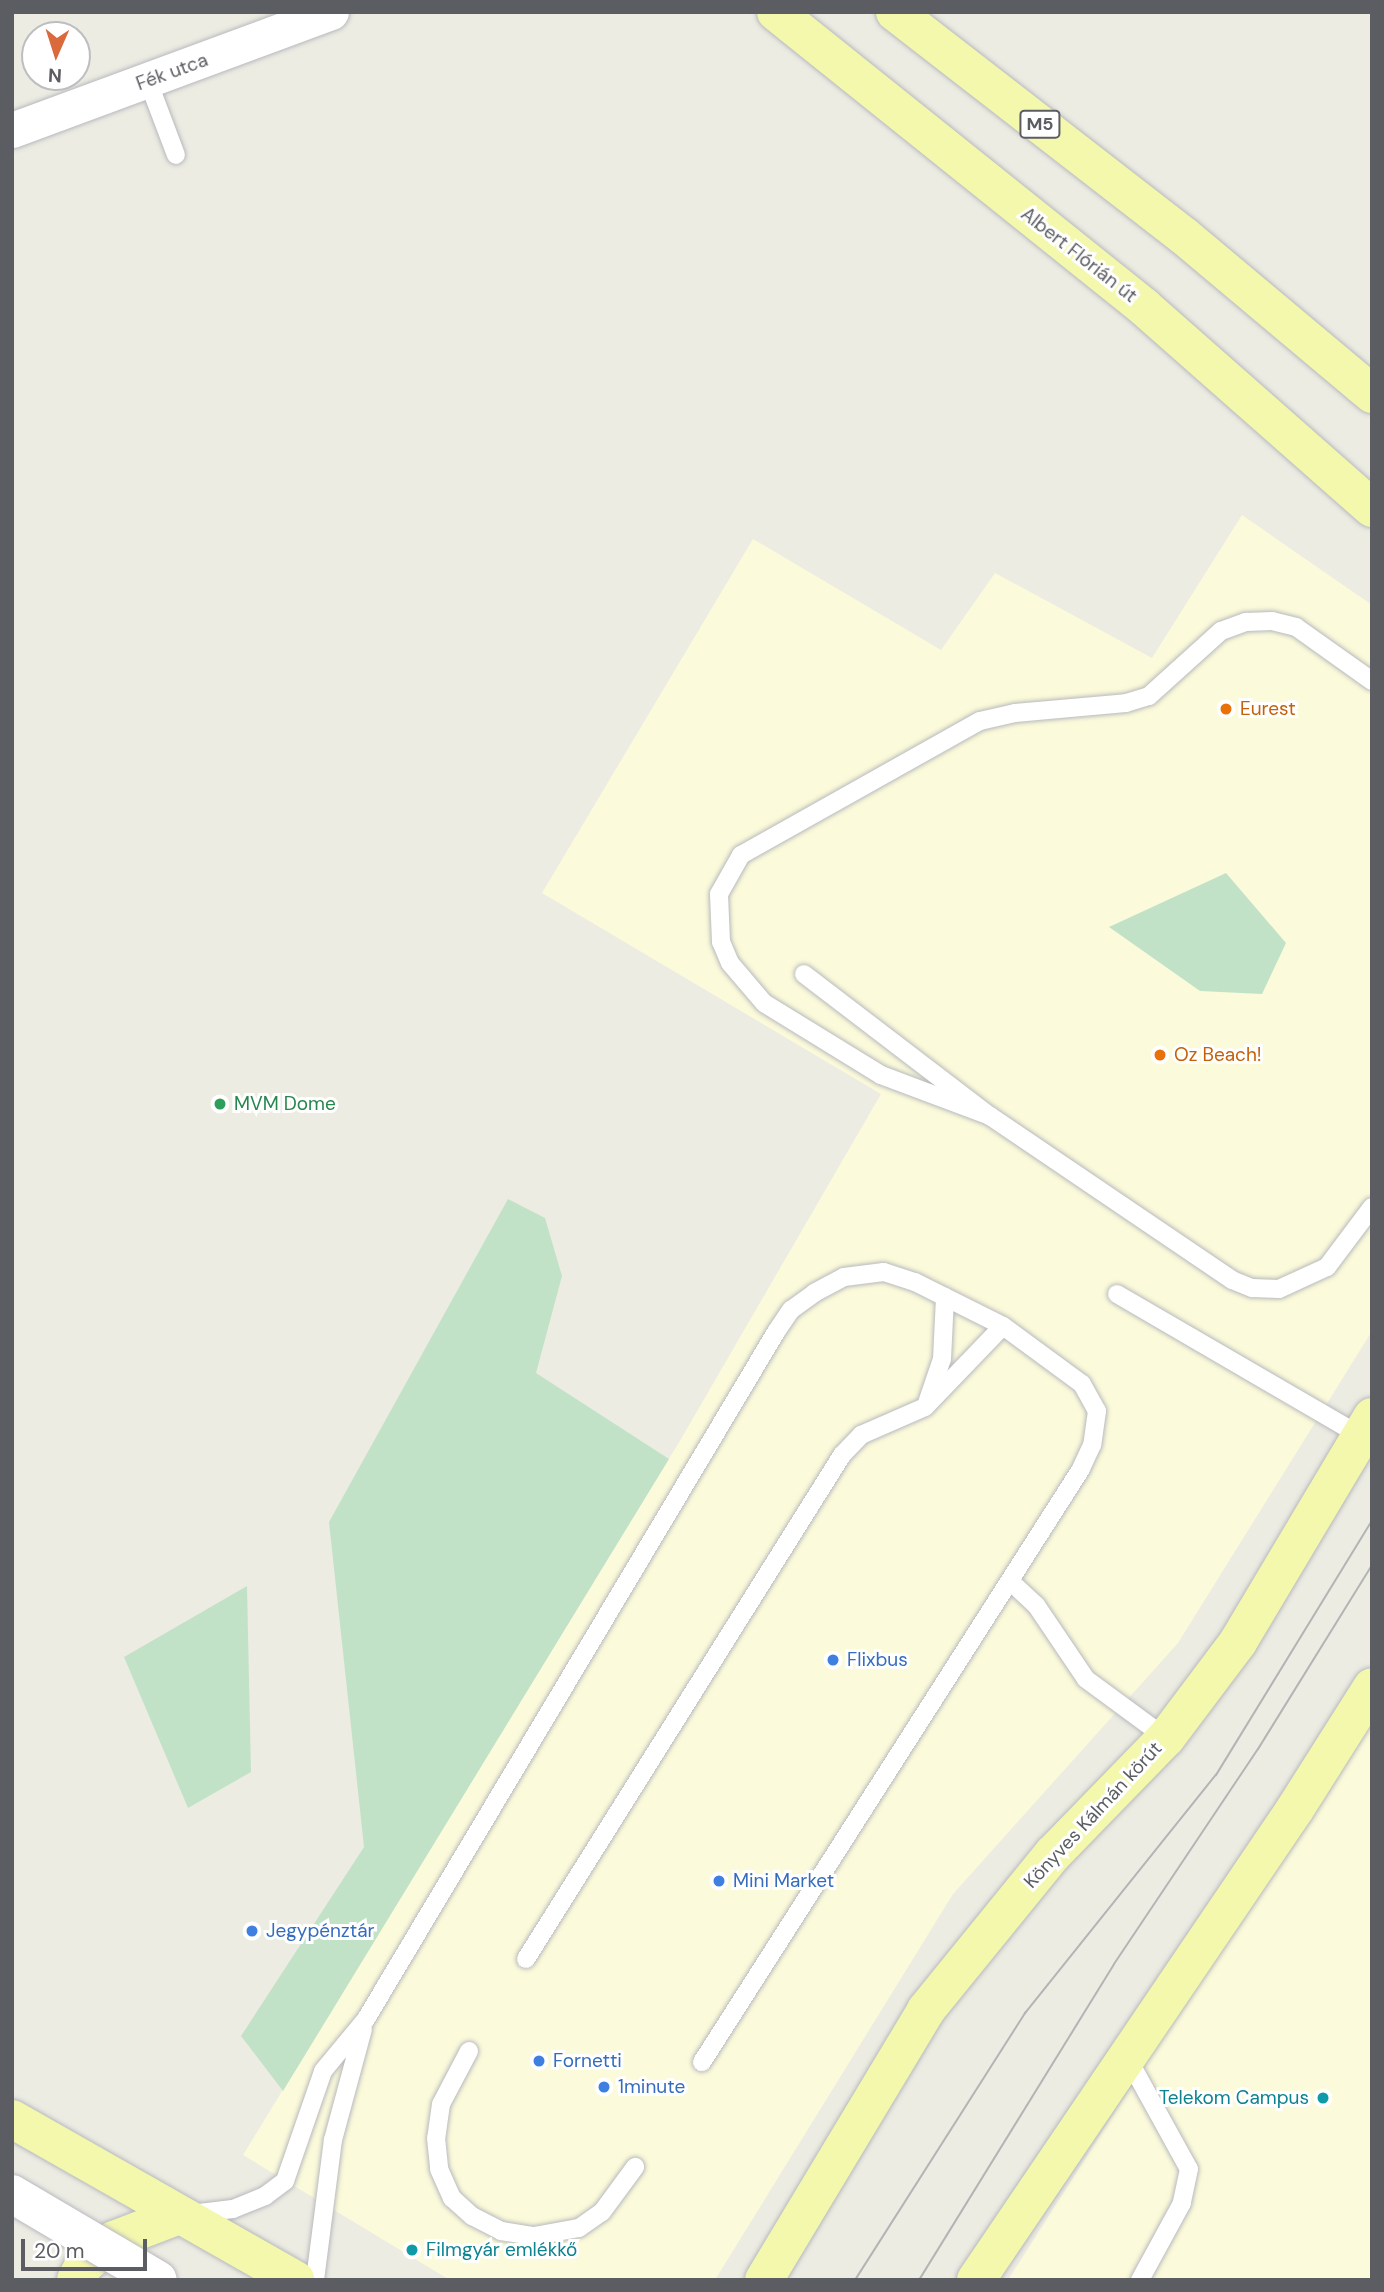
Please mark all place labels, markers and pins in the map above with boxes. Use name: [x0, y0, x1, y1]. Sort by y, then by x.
place label: Eurest: [1240, 698, 1296, 720]
marker: Eurest: [1218, 701, 1234, 717]
place label: Oz Beach!: [1174, 1044, 1262, 1066]
marker: Oz Beach!: [1152, 1047, 1168, 1063]
place label: MVM Dome: [234, 1093, 336, 1115]
marker: MVM Dome: [212, 1096, 228, 1112]
place label: Flixbus: [847, 1649, 908, 1671]
marker: Flixbus: [825, 1652, 841, 1668]
place label: Mini Market: [733, 1870, 834, 1892]
marker: Mini Market: [711, 1873, 727, 1889]
place label: Jegypénztár: [266, 1920, 375, 1942]
marker: Jegypénztár: [244, 1923, 260, 1939]
place label: Fornetti: [553, 2050, 622, 2072]
marker: Fornetti: [531, 2053, 547, 2069]
place label: 1minute: [618, 2076, 685, 2098]
marker: 1minute: [596, 2079, 612, 2095]
place label: Telekom Campus: [1159, 2087, 1309, 2109]
marker: Telekom Campus: [1315, 2090, 1331, 2106]
place label: Filmgyár emlékkő: [426, 2239, 577, 2261]
marker: Filmgyár emlékkő: [404, 2242, 420, 2258]

